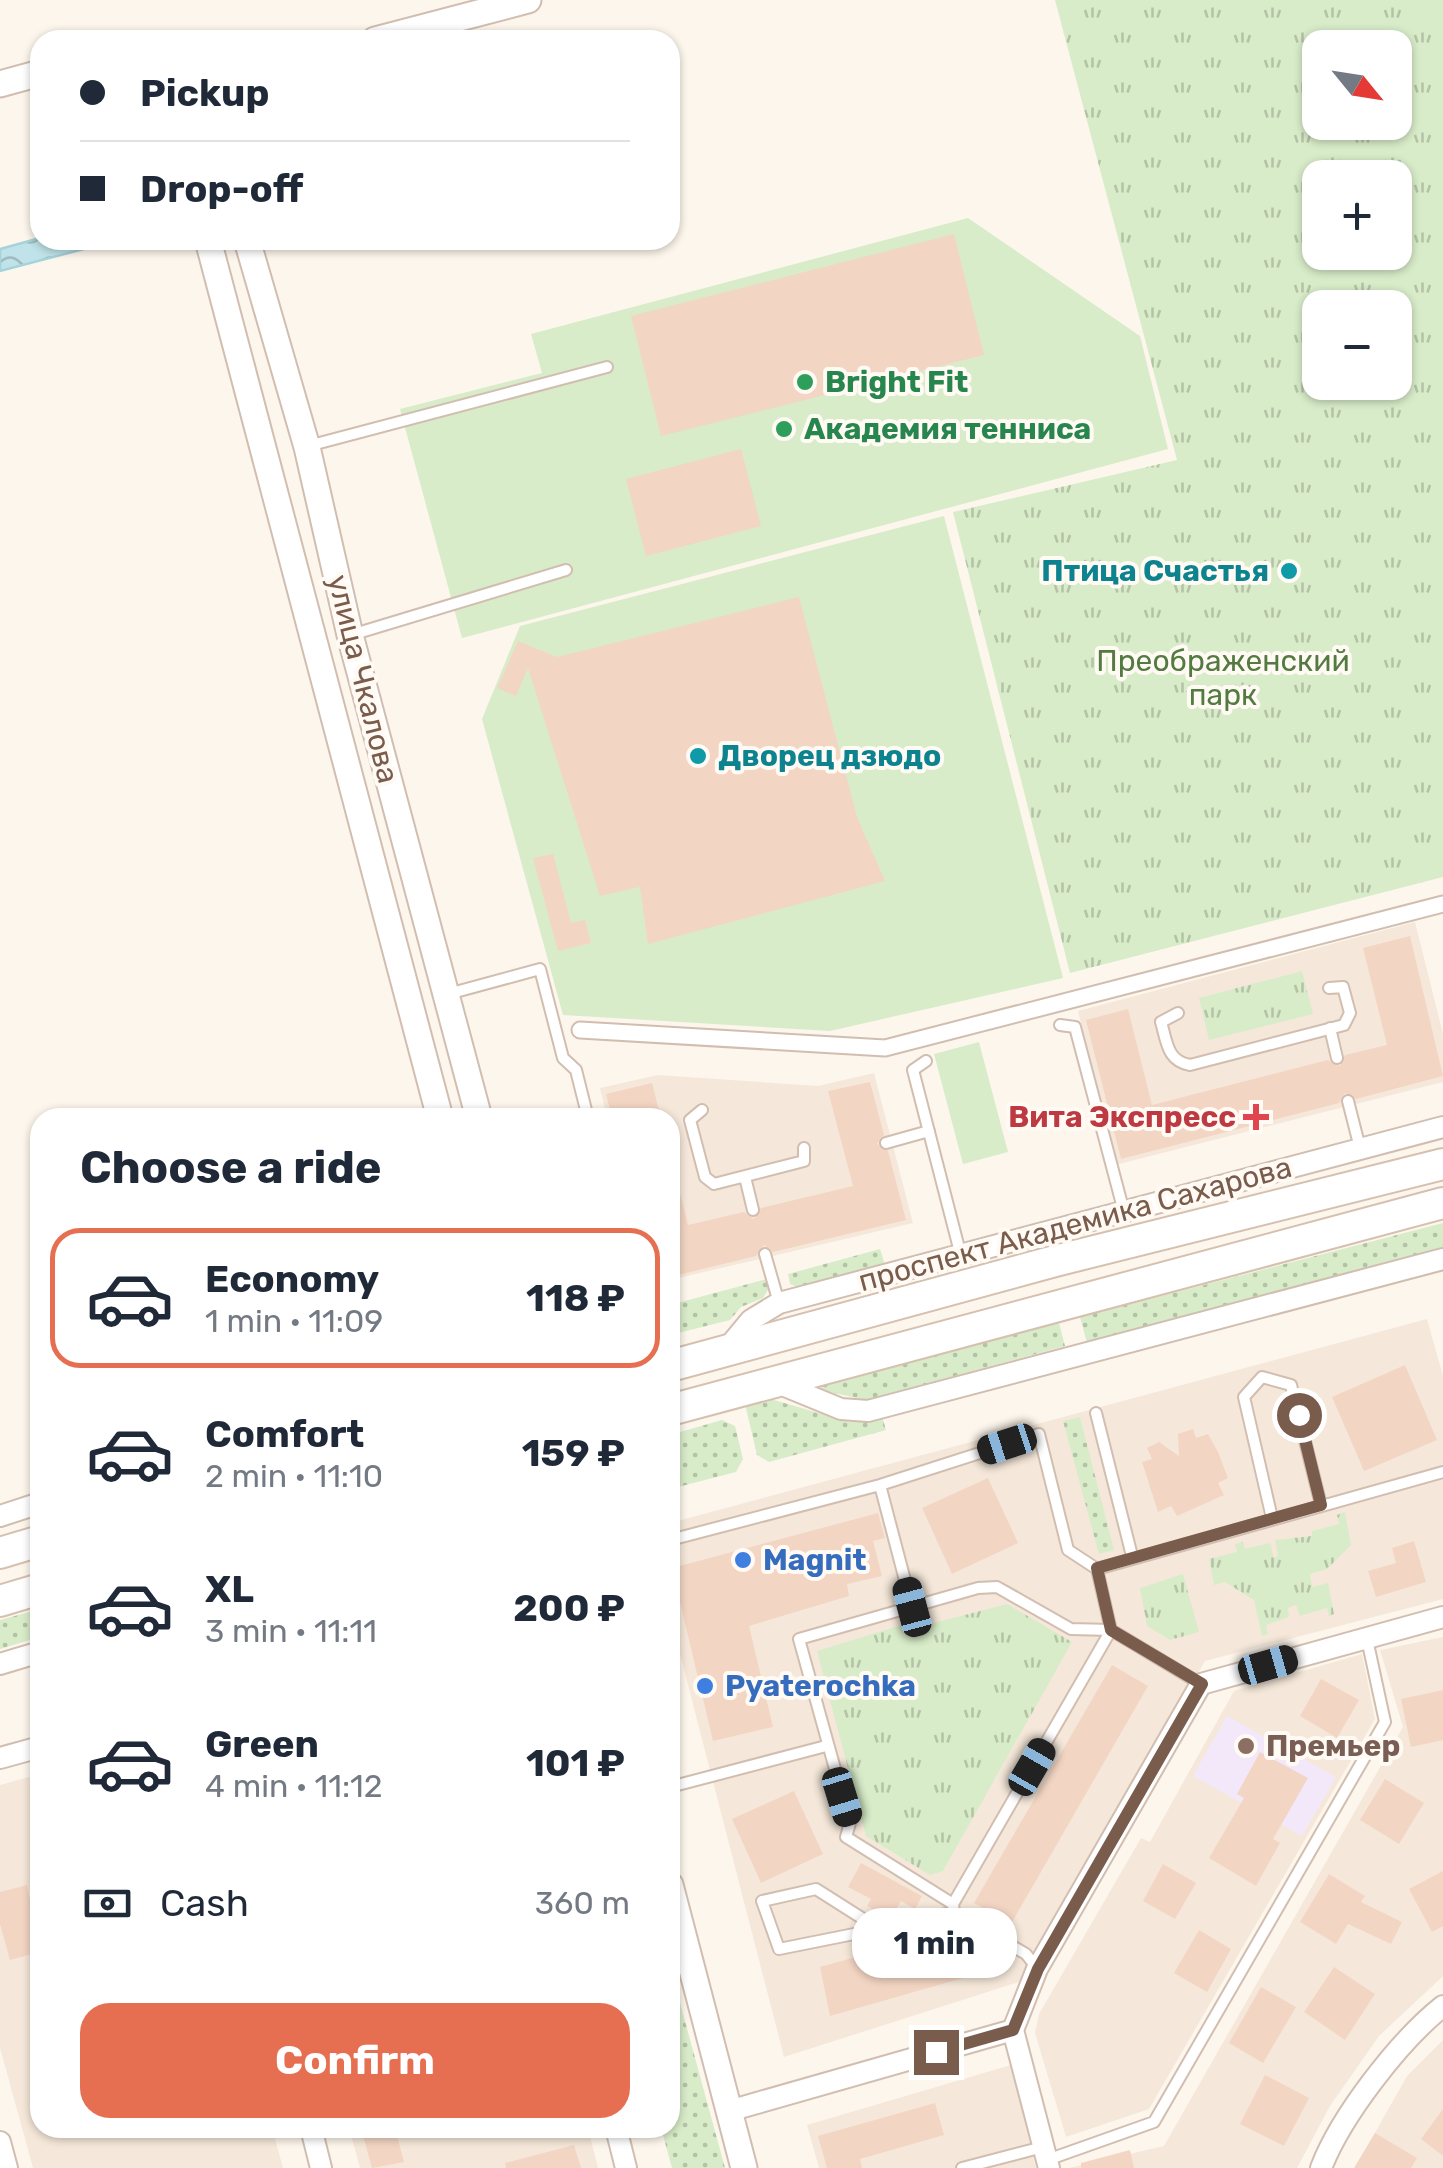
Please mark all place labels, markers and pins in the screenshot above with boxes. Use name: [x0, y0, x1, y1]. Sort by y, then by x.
place label: Bright Fit: [825, 364, 968, 400]
marker: Bright Fit: [794, 371, 816, 393]
place label: Академия тенниса: [804, 411, 1091, 447]
marker: Академия тенниса: [773, 418, 795, 440]
place label: Птица Счастья: [1041, 553, 1269, 589]
marker: Птица Счастья: [1278, 560, 1300, 582]
place label: Дворец дзюдо: [718, 738, 941, 774]
marker: Дворец дзюдо: [687, 745, 709, 767]
place label: Вита Экспресс: [1008, 1099, 1236, 1135]
marker: Вита Экспресс: [1245, 1106, 1267, 1128]
place label: Magnit: [763, 1542, 866, 1578]
marker: Magnit: [732, 1549, 754, 1571]
place label: Pyaterochka: [725, 1668, 916, 1704]
marker: Pyaterochka: [694, 1675, 716, 1697]
place label: Премьер: [1266, 1728, 1400, 1764]
marker: Премьер: [1235, 1735, 1257, 1757]

